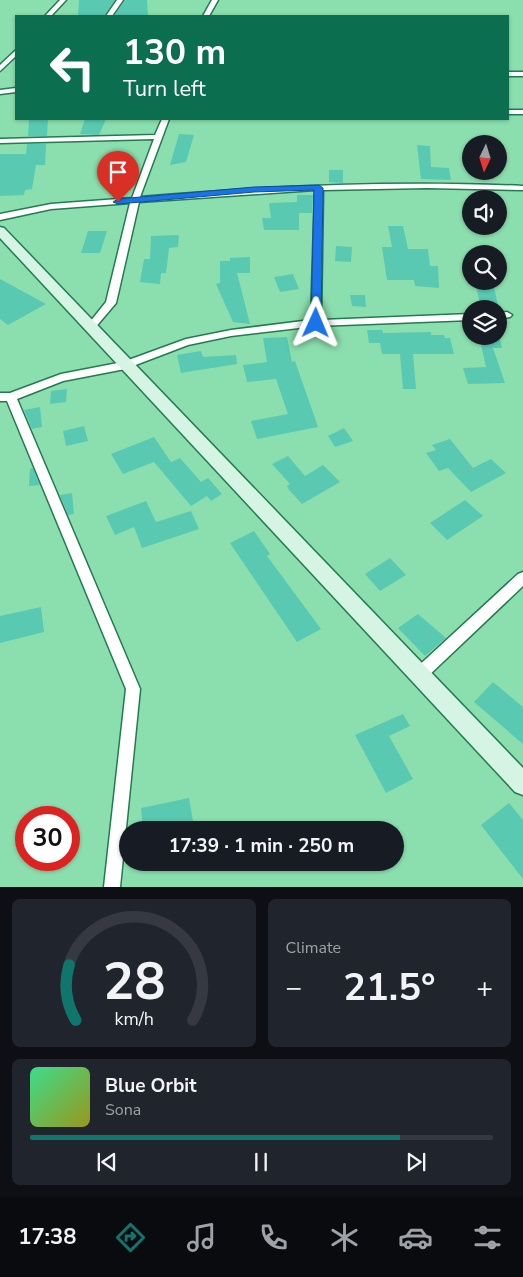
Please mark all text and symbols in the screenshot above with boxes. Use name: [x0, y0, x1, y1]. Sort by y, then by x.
text: 130 m: [123, 29, 226, 76]
icon: left: [40, 35, 105, 100]
text: Turn left: [123, 74, 206, 104]
north arrow: [462, 135, 508, 180]
map controls: [462, 135, 507, 345]
pin: [97, 151, 139, 202]
icon: arrive: [104, 158, 132, 186]
button: sound: [462, 190, 507, 235]
button: search: [462, 245, 507, 290]
position arrow: [289, 296, 341, 348]
button: layers: [462, 300, 507, 345]
speed limit sign: 30: [15, 806, 80, 871]
text: 17:39 · 1 min · 250 m: [169, 833, 354, 859]
text: Climate: [286, 937, 341, 959]
text: 28: [103, 946, 165, 1017]
text: 21.5°: [343, 962, 435, 1013]
text: −: [286, 969, 302, 1007]
text: +: [476, 969, 493, 1007]
text: km/h: [114, 1007, 153, 1031]
text: Blue Orbit: [105, 1073, 196, 1099]
text: Sona: [105, 1099, 141, 1121]
icon: previous: [93, 1148, 121, 1176]
icon: pause: [247, 1148, 275, 1176]
icon: next: [402, 1148, 430, 1176]
icon: directions: [113, 1220, 148, 1255]
icon: music: [184, 1220, 219, 1255]
icon: phone: [256, 1220, 291, 1255]
icon: climate: [327, 1220, 362, 1255]
icon: car: [398, 1220, 433, 1255]
icon: filters: [470, 1220, 505, 1255]
text: 17:38: [18, 1222, 76, 1252]

